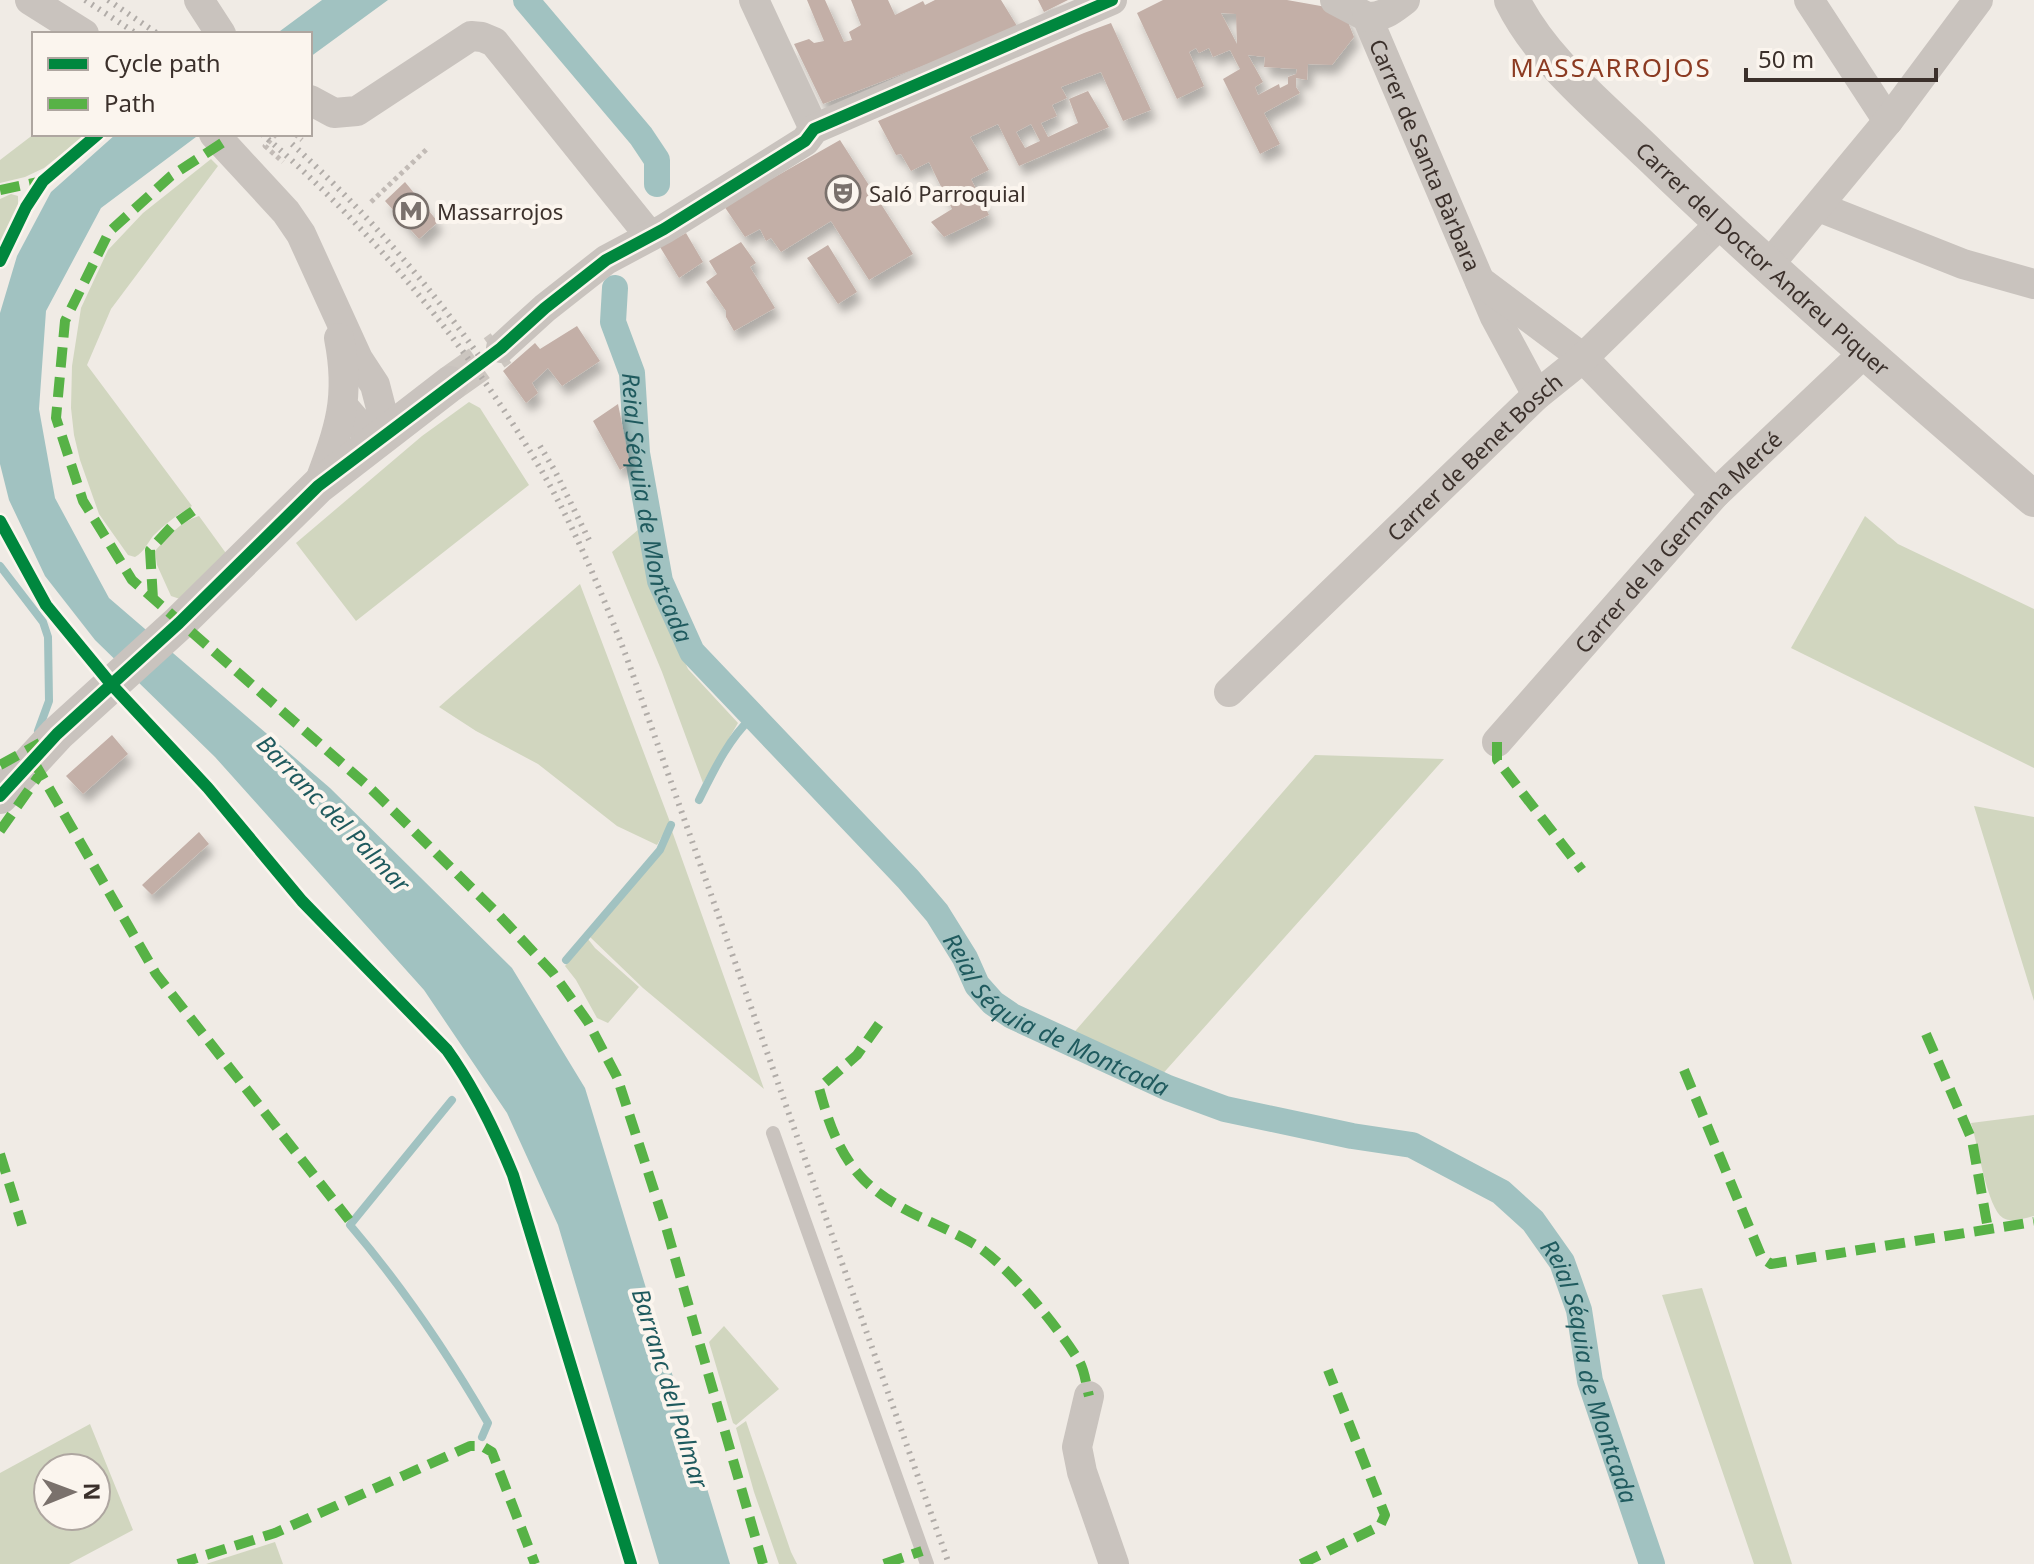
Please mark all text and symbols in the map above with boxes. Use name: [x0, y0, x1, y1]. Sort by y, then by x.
legend: [32, 32, 312, 136]
scale bar: [1746, 32, 1936, 82]
street label: Carrer de Santa Bàrbara: [1363, 34, 1489, 275]
text: 50 m: [1758, 42, 1814, 75]
text: Cycle path: [104, 46, 221, 79]
district label: MASSARROJOS: [1510, 49, 1712, 85]
text: Path: [104, 86, 155, 119]
street label: Carrer del Doctor Andreu Piquer: [1630, 135, 1897, 382]
theatre icon: Saló Parroquial: [824, 174, 862, 212]
place label: Saló Parroquial: [869, 178, 1026, 208]
metro station icon: Massarrojos: [392, 192, 430, 230]
place label: Massarrojos: [437, 196, 563, 226]
street label: Carrer de Benet Bosch: [1380, 366, 1568, 547]
water label: Reial Séquia de Montcada: [616, 372, 702, 648]
street label: Carrer de la Germana Mercé: [1567, 424, 1788, 659]
water label: Barranc del Palmar: [250, 727, 419, 900]
water label: Reial Séquia de Montcada: [936, 926, 1175, 1103]
water label: Reial Séquia de Montcada: [1534, 1232, 1647, 1508]
water label: Barranc del Palmar: [625, 1284, 717, 1493]
north arrow: [32, 1452, 112, 1532]
text: N: [78, 1482, 108, 1501]

